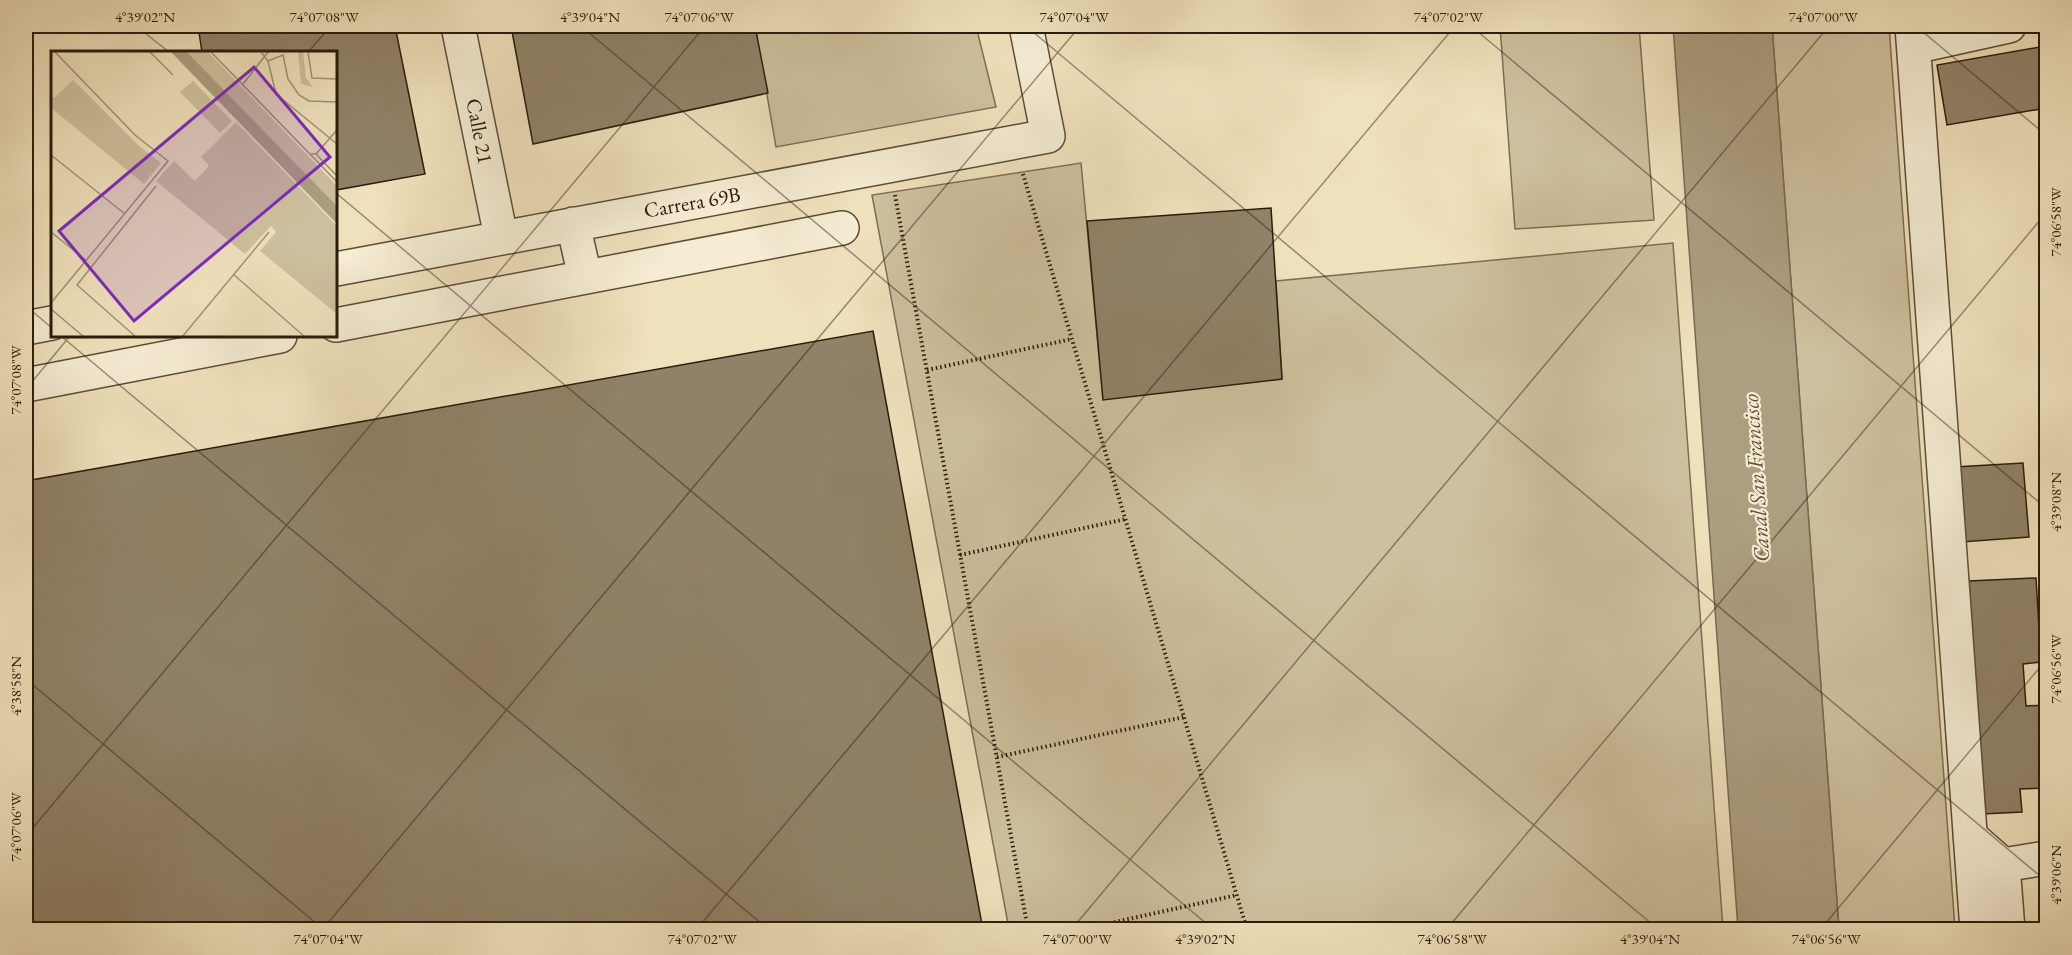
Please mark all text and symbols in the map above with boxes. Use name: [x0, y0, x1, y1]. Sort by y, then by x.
text: 4°39'02"N: [115, 7, 175, 26]
text: 74°07'08"W: [289, 7, 359, 26]
text: 4°39'04"N: [560, 7, 620, 26]
text: 74°07'06"W: [664, 7, 734, 26]
text: 74°07'04"W: [1039, 7, 1109, 26]
text: 74°07'02"W: [1413, 7, 1483, 26]
text: 74°07'00"W: [1788, 7, 1858, 26]
inset map: [51, 51, 338, 338]
street label: Calle 21: [460, 96, 500, 166]
street label: Carrera 69B: [642, 180, 742, 224]
text: 74°06'58"W: [2046, 187, 2065, 257]
text: 74°07'08"W: [6, 345, 25, 415]
water label: Canal San Francisco: [1736, 393, 1776, 563]
text: 4°39'08"N: [2046, 472, 2065, 532]
text: 74°06'56"W: [2046, 634, 2065, 704]
text: 4°38'58"N: [6, 656, 25, 716]
text: 74°07'06"W: [6, 792, 25, 862]
text: 4°39'06"N: [2046, 845, 2065, 905]
text: 74°07'04"W: [293, 929, 363, 948]
text: 74°07'02"W: [667, 929, 737, 948]
text: 74°07'00"W: [1042, 929, 1112, 948]
text: 4°39'02"N: [1175, 929, 1235, 948]
text: 74°06'58"W: [1417, 929, 1487, 948]
text: 4°39'04"N: [1620, 929, 1680, 948]
text: 74°06'56"W: [1791, 929, 1861, 948]

